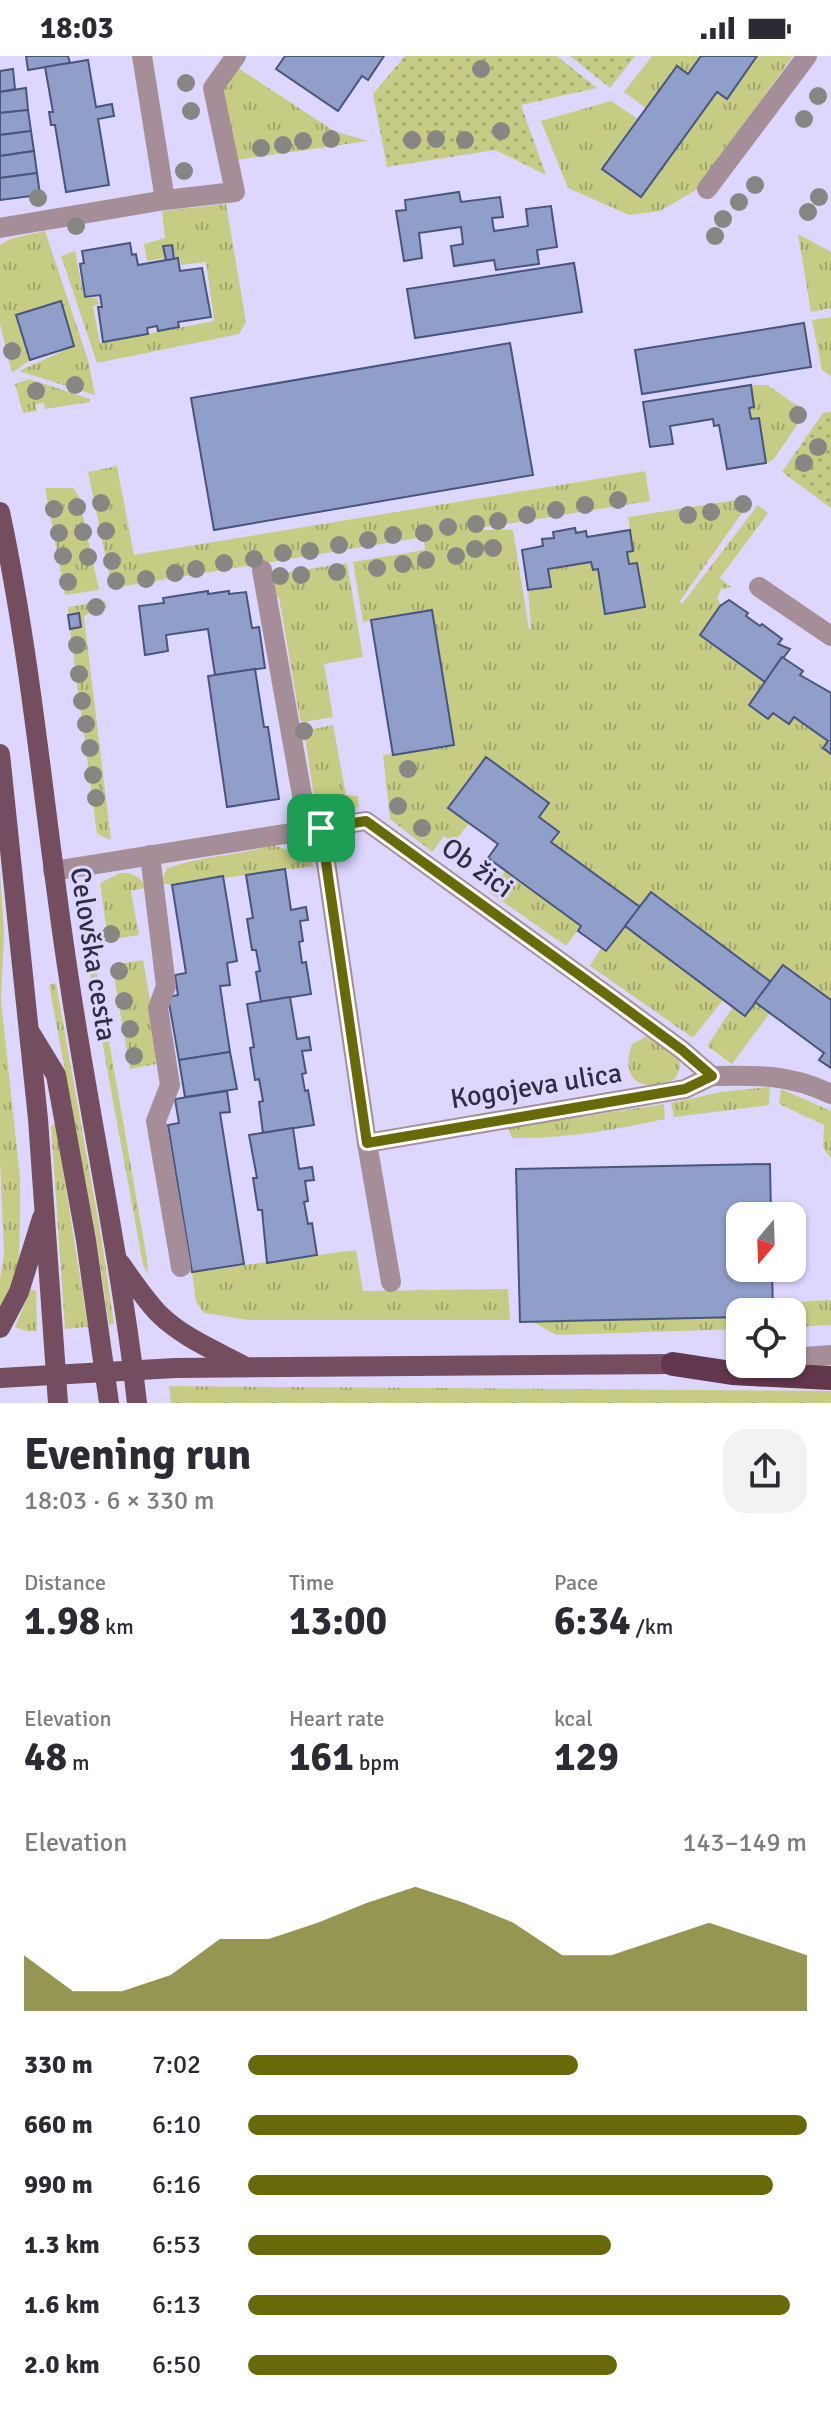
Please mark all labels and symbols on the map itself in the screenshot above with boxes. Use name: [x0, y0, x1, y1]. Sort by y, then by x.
pin: [287, 794, 355, 862]
street label: Ob žici: [435, 830, 520, 905]
street label: Celovška cesta: [62, 865, 124, 1044]
street label: Kogojeva ulica: [448, 1056, 624, 1116]
north arrow: [726, 1202, 806, 1282]

